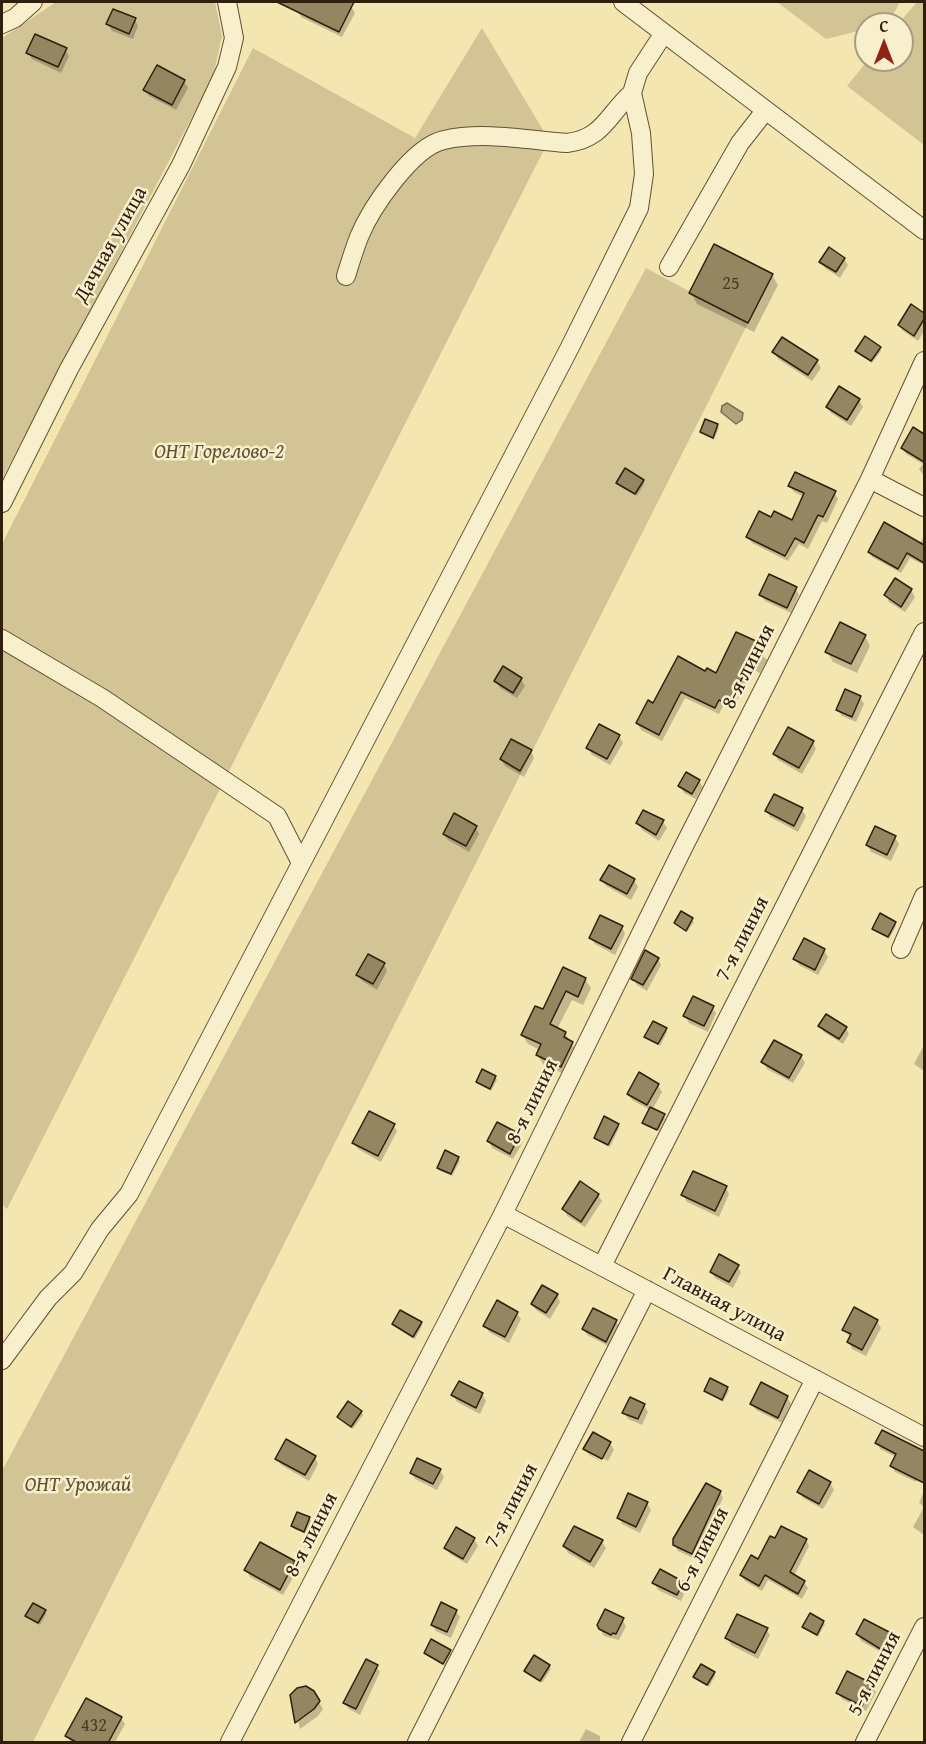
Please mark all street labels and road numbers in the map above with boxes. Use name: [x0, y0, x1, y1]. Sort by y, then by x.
street label: Дачная улица: [69, 183, 153, 307]
street label: 8-я линия: [717, 620, 781, 714]
street label: 7-я линия: [711, 892, 775, 986]
street label: 8-я линия: [502, 1055, 564, 1149]
street label: Главная улица: [658, 1262, 790, 1348]
street label: 7-я линия: [480, 1459, 544, 1553]
street label: 8-я линия: [280, 1488, 344, 1582]
street label: 6-я линия: [671, 1503, 735, 1597]
street label: 5-я линия: [843, 1627, 907, 1721]

